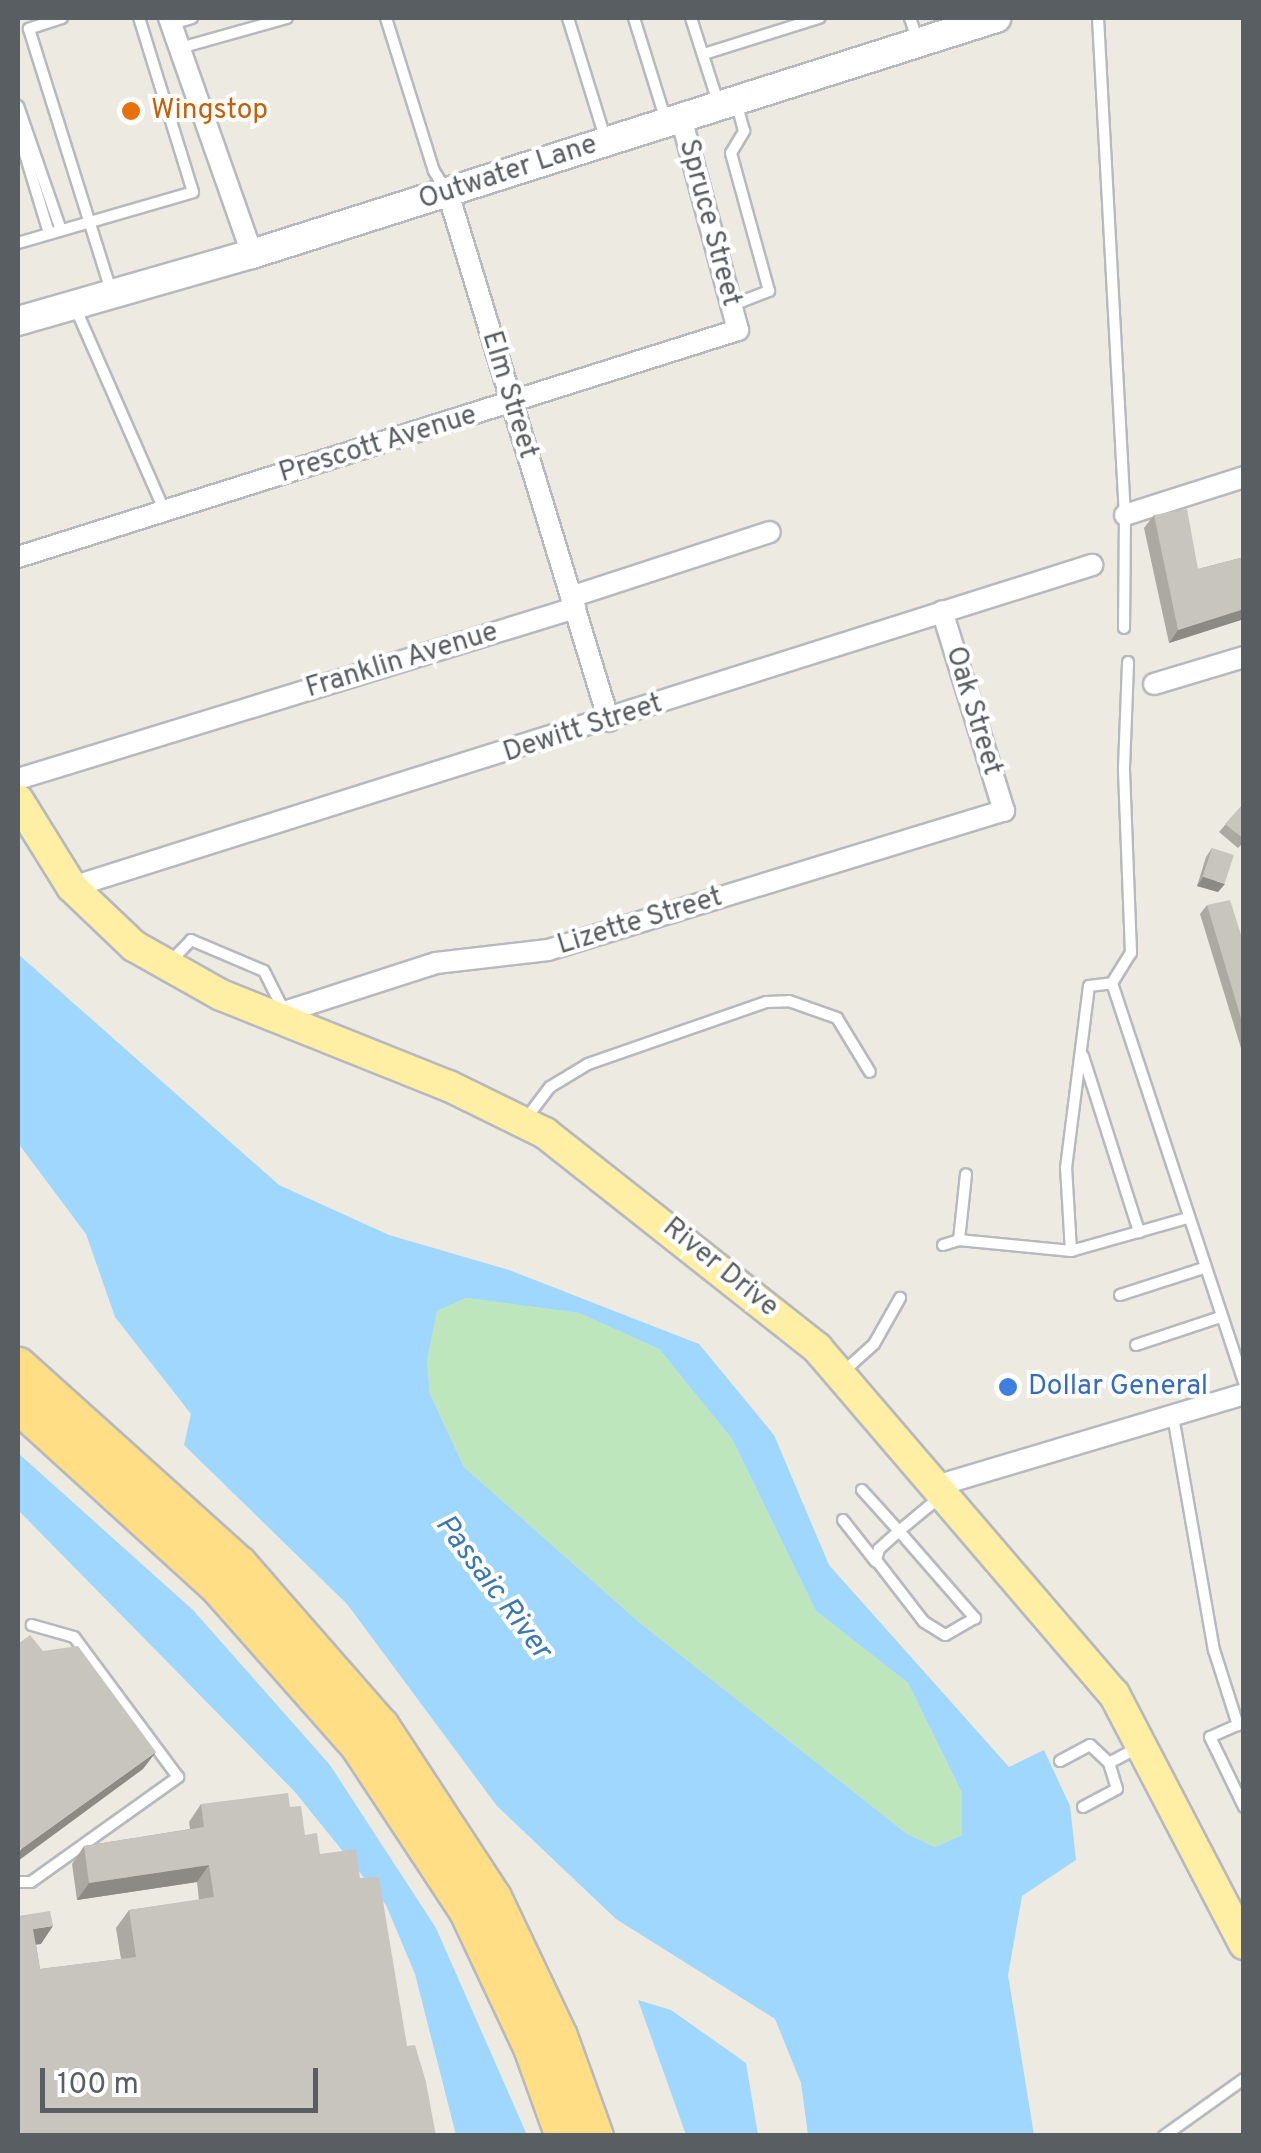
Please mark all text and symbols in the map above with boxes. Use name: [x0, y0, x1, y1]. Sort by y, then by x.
place label: Wingstop: [151, 94, 268, 128]
marker: Wingstop: [120, 100, 142, 122]
street label: Outwater Lane: [415, 128, 601, 218]
street label: Spruce Street: [671, 136, 747, 310]
street label: Elm Street: [474, 327, 544, 463]
street label: Prescott Avenue: [275, 399, 481, 491]
street label: Franklin Avenue: [301, 616, 503, 706]
street label: Oak Street: [937, 642, 1009, 780]
street label: Dewitt Street: [499, 688, 667, 770]
street label: Lizette Street: [554, 881, 726, 963]
street label: River Drive: [655, 1211, 785, 1325]
place label: Dollar General: [1028, 1370, 1208, 1404]
marker: Dollar General: [997, 1376, 1019, 1398]
water label: Passaic River: [426, 1509, 558, 1667]
scale bar: [45, 2048, 322, 2110]
text: 100 m: [57, 2067, 139, 2104]

